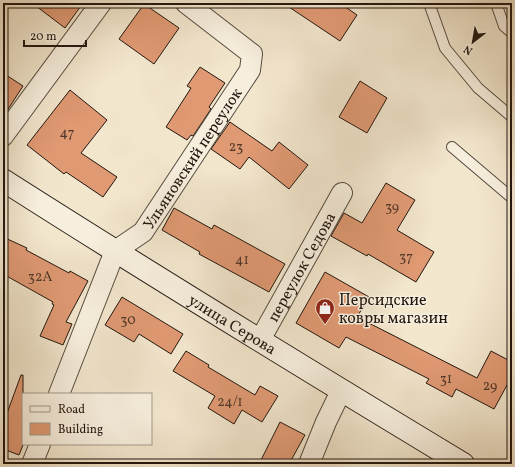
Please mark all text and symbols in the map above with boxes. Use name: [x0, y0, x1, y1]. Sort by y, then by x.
scale bar: [24, 22, 86, 48]
north arrow: [453, 22, 493, 62]
text: 20 m: [30, 29, 57, 45]
text: N: [461, 41, 476, 58]
street label: Ульяновский переулок: [139, 84, 249, 234]
house number: 47: [59, 124, 75, 143]
house number: 23: [229, 138, 243, 157]
house number: 39: [385, 198, 399, 217]
street label: переулок Седова: [263, 209, 342, 326]
house number: 37: [399, 248, 413, 267]
house number: 41: [235, 251, 249, 270]
house number: 32А: [28, 268, 52, 287]
street label: улица Серова: [183, 290, 280, 361]
place label: Персидские ковры магазин: [339, 290, 448, 330]
shop icon: Персидские ковры магазин: [314, 297, 336, 325]
house number: 30: [120, 311, 136, 330]
house number: 31: [440, 370, 452, 389]
house number: 29: [483, 377, 497, 396]
legend: [22, 393, 152, 445]
house number: 24/1: [217, 393, 243, 412]
text: Road: [58, 402, 85, 418]
text: Building: [58, 422, 103, 438]

